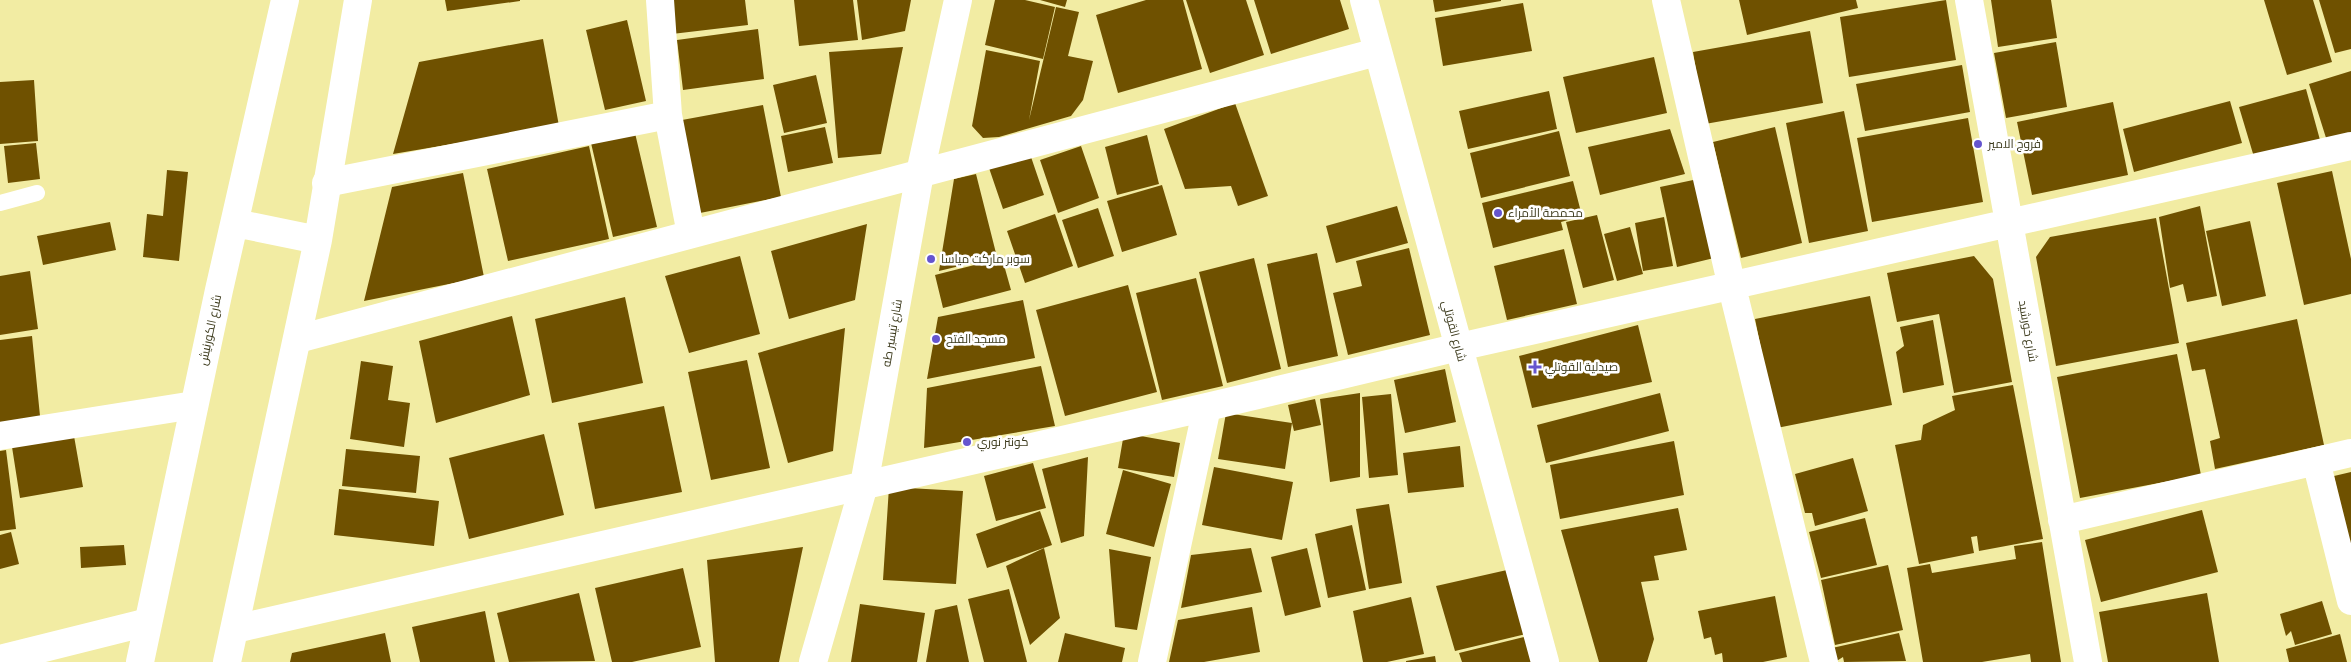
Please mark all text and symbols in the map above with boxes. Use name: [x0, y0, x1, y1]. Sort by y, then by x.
place label: فروج الامير: [1987, 137, 2041, 152]
marker: فروج الامير: [1972, 138, 1984, 150]
place label: محمصة الأمراء: [1508, 206, 1583, 221]
marker: محمصة الأمراء: [1492, 207, 1504, 219]
place label: سوبر ماركت مياسا: [941, 252, 1030, 267]
marker: سوبر ماركت مياسا: [925, 253, 937, 265]
street label: شارع الكورنيش: [196, 293, 225, 367]
street label: شارع تيسير طه: [879, 298, 906, 368]
street label: شارع القوتلي: [1436, 299, 1469, 364]
street label: شارع خورشيد: [2015, 299, 2040, 363]
place label: مسجد الفتح: [946, 332, 1006, 347]
marker: مسجد الفتح: [930, 333, 942, 345]
place label: صيدلية القوتلي: [1545, 360, 1618, 377]
marker: صيدلية القوتلي: [1529, 361, 1541, 373]
place label: كونتر نوري: [977, 435, 1028, 452]
marker: كونتر نوري: [961, 436, 973, 448]

